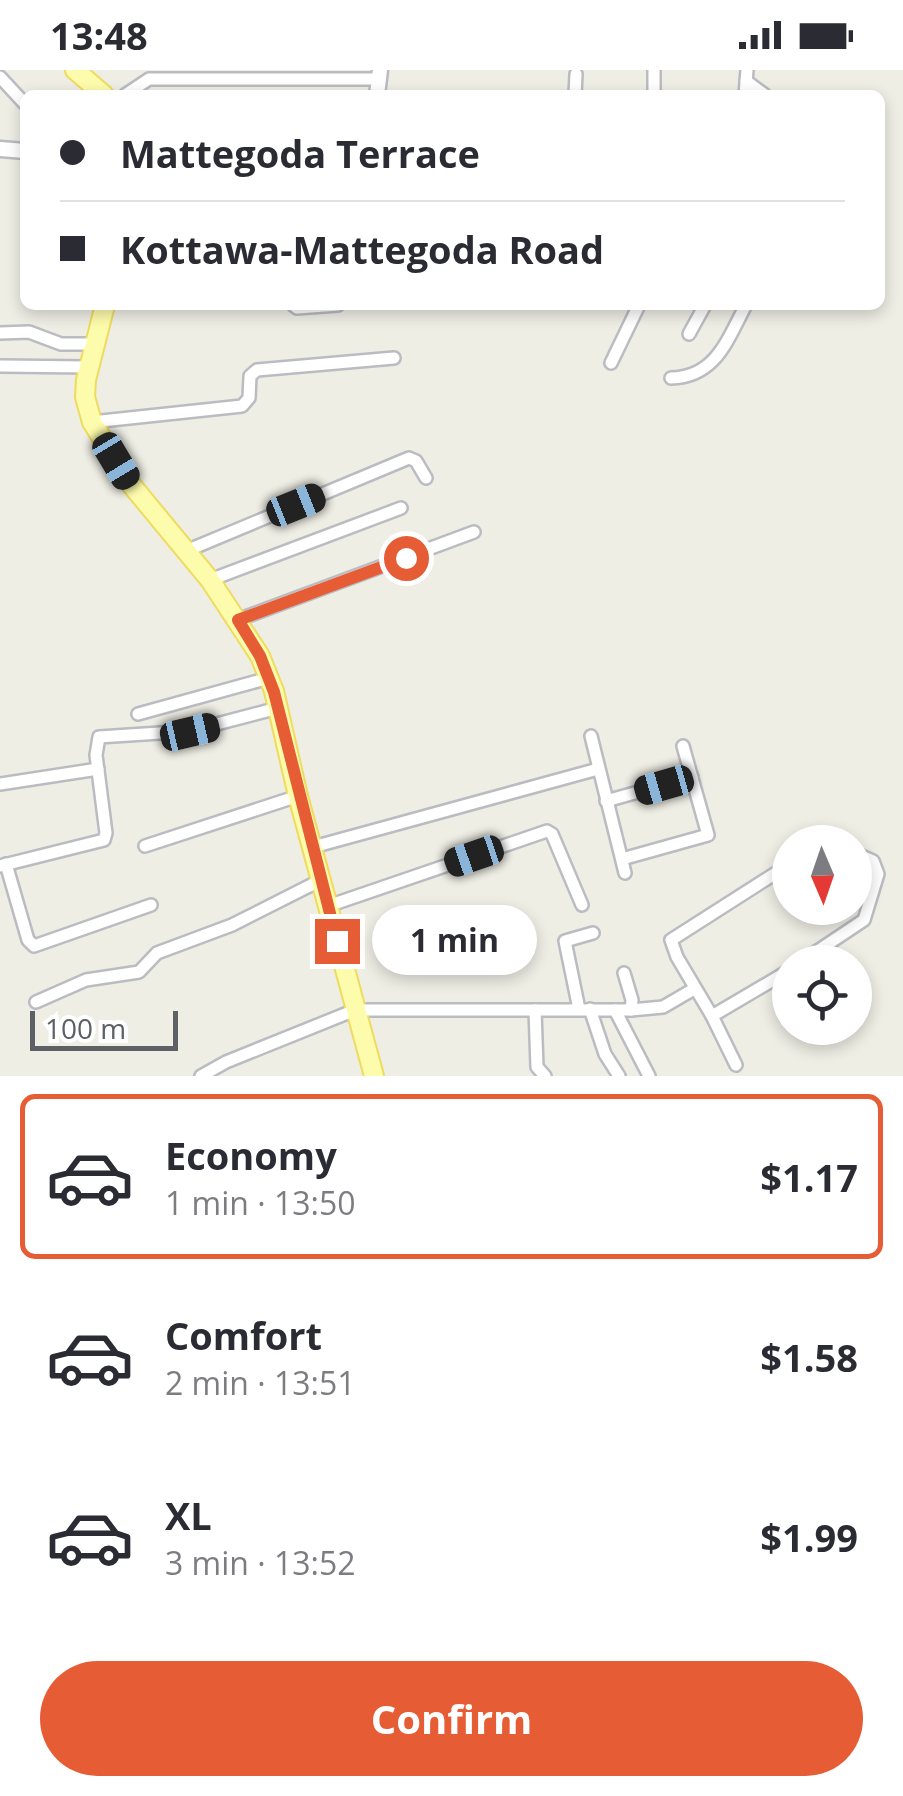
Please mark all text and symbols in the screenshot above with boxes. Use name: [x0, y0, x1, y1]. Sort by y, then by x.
text: 13:48: [50, 9, 148, 61]
text: Mattegoda Terrace: [120, 127, 480, 179]
text: Kottawa-Mattegoda Road: [120, 223, 604, 275]
car: [88, 428, 144, 494]
car: [263, 480, 329, 530]
route start: [384, 536, 429, 581]
car: [157, 711, 223, 753]
car: [631, 762, 697, 808]
north arrow: [772, 825, 872, 925]
map controls: [772, 825, 872, 1045]
car: [441, 832, 507, 880]
callout: 1 min: [372, 906, 537, 976]
text: 1 min: [410, 918, 499, 961]
route end: [315, 919, 360, 964]
button: locate: [772, 945, 872, 1045]
scale bar: [30, 1006, 178, 1050]
text: 100 m: [45, 1009, 126, 1047]
text: Economy: [165, 1129, 337, 1181]
icon: car: [45, 1132, 135, 1222]
text: $1.17: [760, 1151, 858, 1203]
text: 1 min · 13:50: [165, 1181, 356, 1224]
text: Comfort: [165, 1309, 322, 1361]
icon: car: [45, 1312, 135, 1402]
text: $1.58: [760, 1331, 858, 1383]
text: 2 min · 13:51: [165, 1361, 356, 1404]
text: XL: [165, 1489, 212, 1541]
icon: car: [45, 1492, 135, 1582]
text: $1.99: [760, 1511, 858, 1563]
text: 3 min · 13:52: [165, 1541, 356, 1584]
button: Confirm: [40, 1661, 863, 1776]

